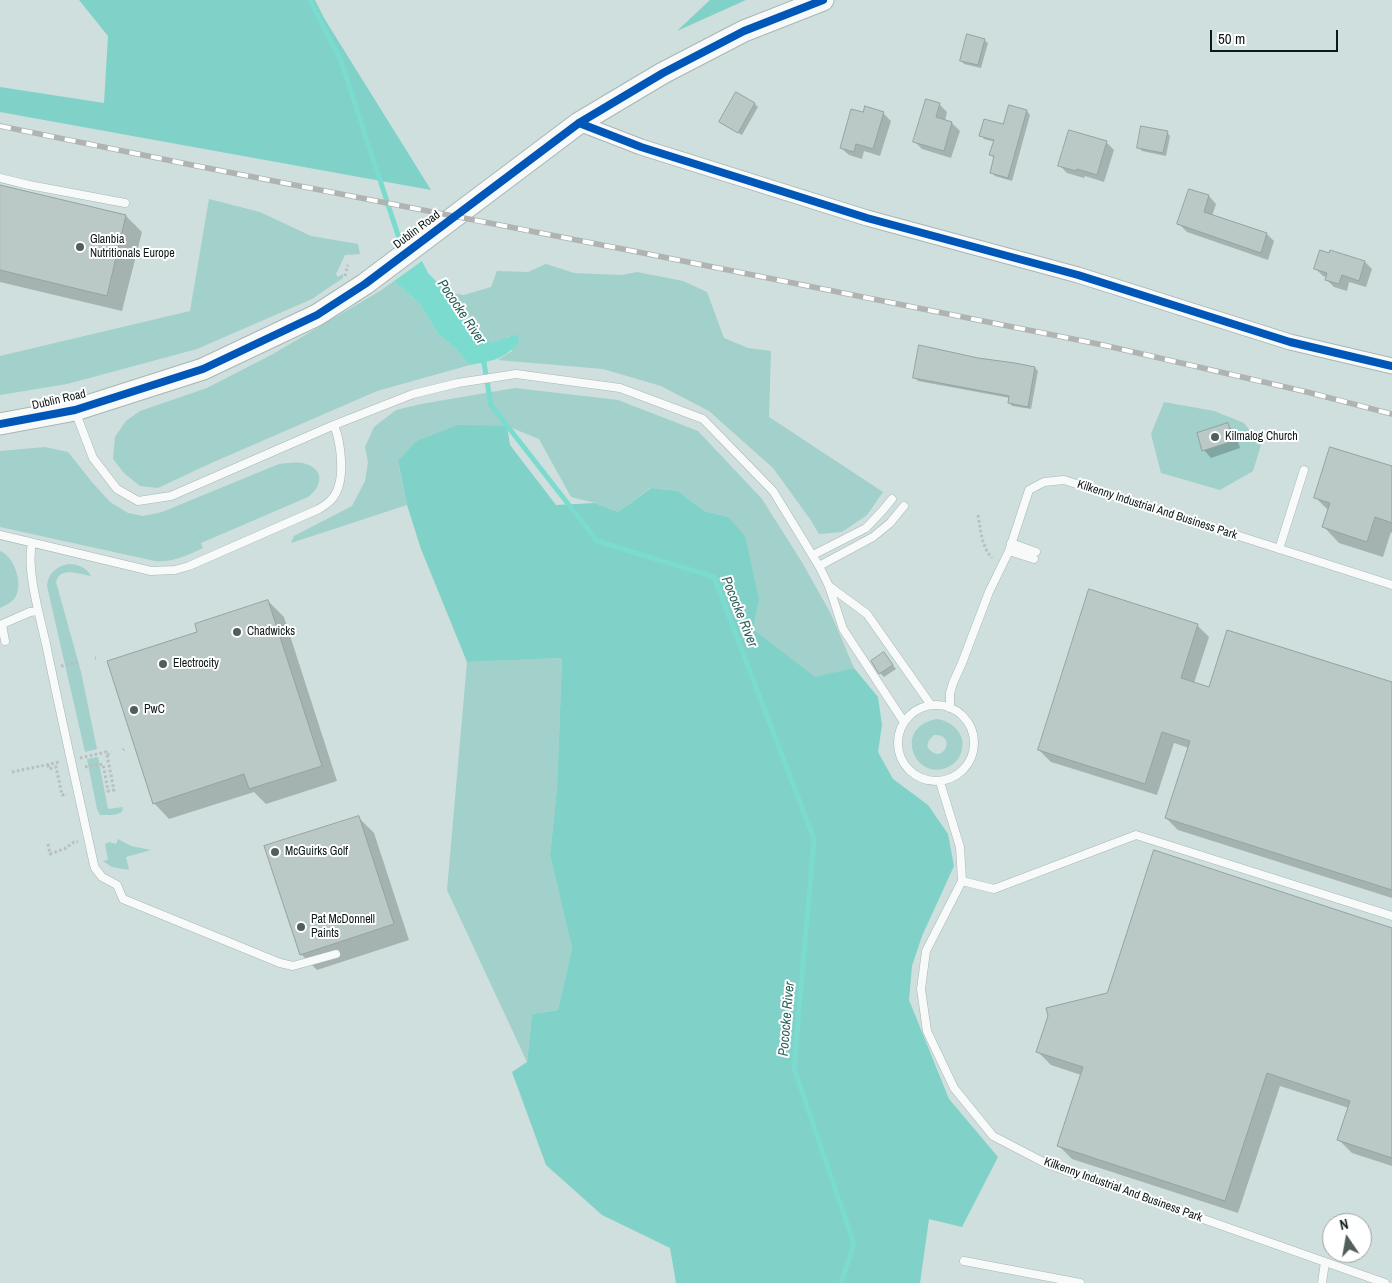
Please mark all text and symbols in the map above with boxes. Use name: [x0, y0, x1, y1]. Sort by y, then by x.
scale bar: [1212, 20, 1340, 52]
text: 50 m: [1218, 28, 1245, 49]
street label: Dublin Road: [391, 208, 443, 252]
place label: Glanbia Nutritionals Europe: [90, 233, 175, 261]
marker: Glanbia Nutritionals Europe: [74, 241, 86, 253]
water label: Pococke River: [433, 276, 489, 348]
street label: Dublin Road: [31, 387, 87, 413]
place label: Kilmalog Church: [1225, 430, 1298, 444]
marker: Kilmalog Church: [1209, 431, 1221, 443]
street label: Kilkenny Industrial And Business Park: [1075, 477, 1239, 543]
water label: Pococke River: [717, 574, 761, 650]
place label: Chadwicks: [247, 625, 295, 639]
marker: Chadwicks: [231, 626, 243, 638]
place label: Electrocity: [173, 657, 219, 671]
marker: Electrocity: [157, 658, 169, 670]
place label: PwC: [144, 703, 165, 717]
marker: PwC: [128, 704, 140, 716]
place label: McGuirks Golf: [285, 845, 348, 859]
marker: McGuirks Golf: [269, 846, 281, 858]
place label: Pat McDonnell Paints: [311, 913, 375, 941]
marker: Pat McDonnell Paints: [295, 921, 307, 933]
water label: Pococke River: [775, 981, 799, 1057]
street label: Kilkenny Industrial And Business Park: [1042, 1155, 1204, 1225]
north arrow: [1322, 1213, 1372, 1263]
text: N: [1338, 1215, 1350, 1234]

